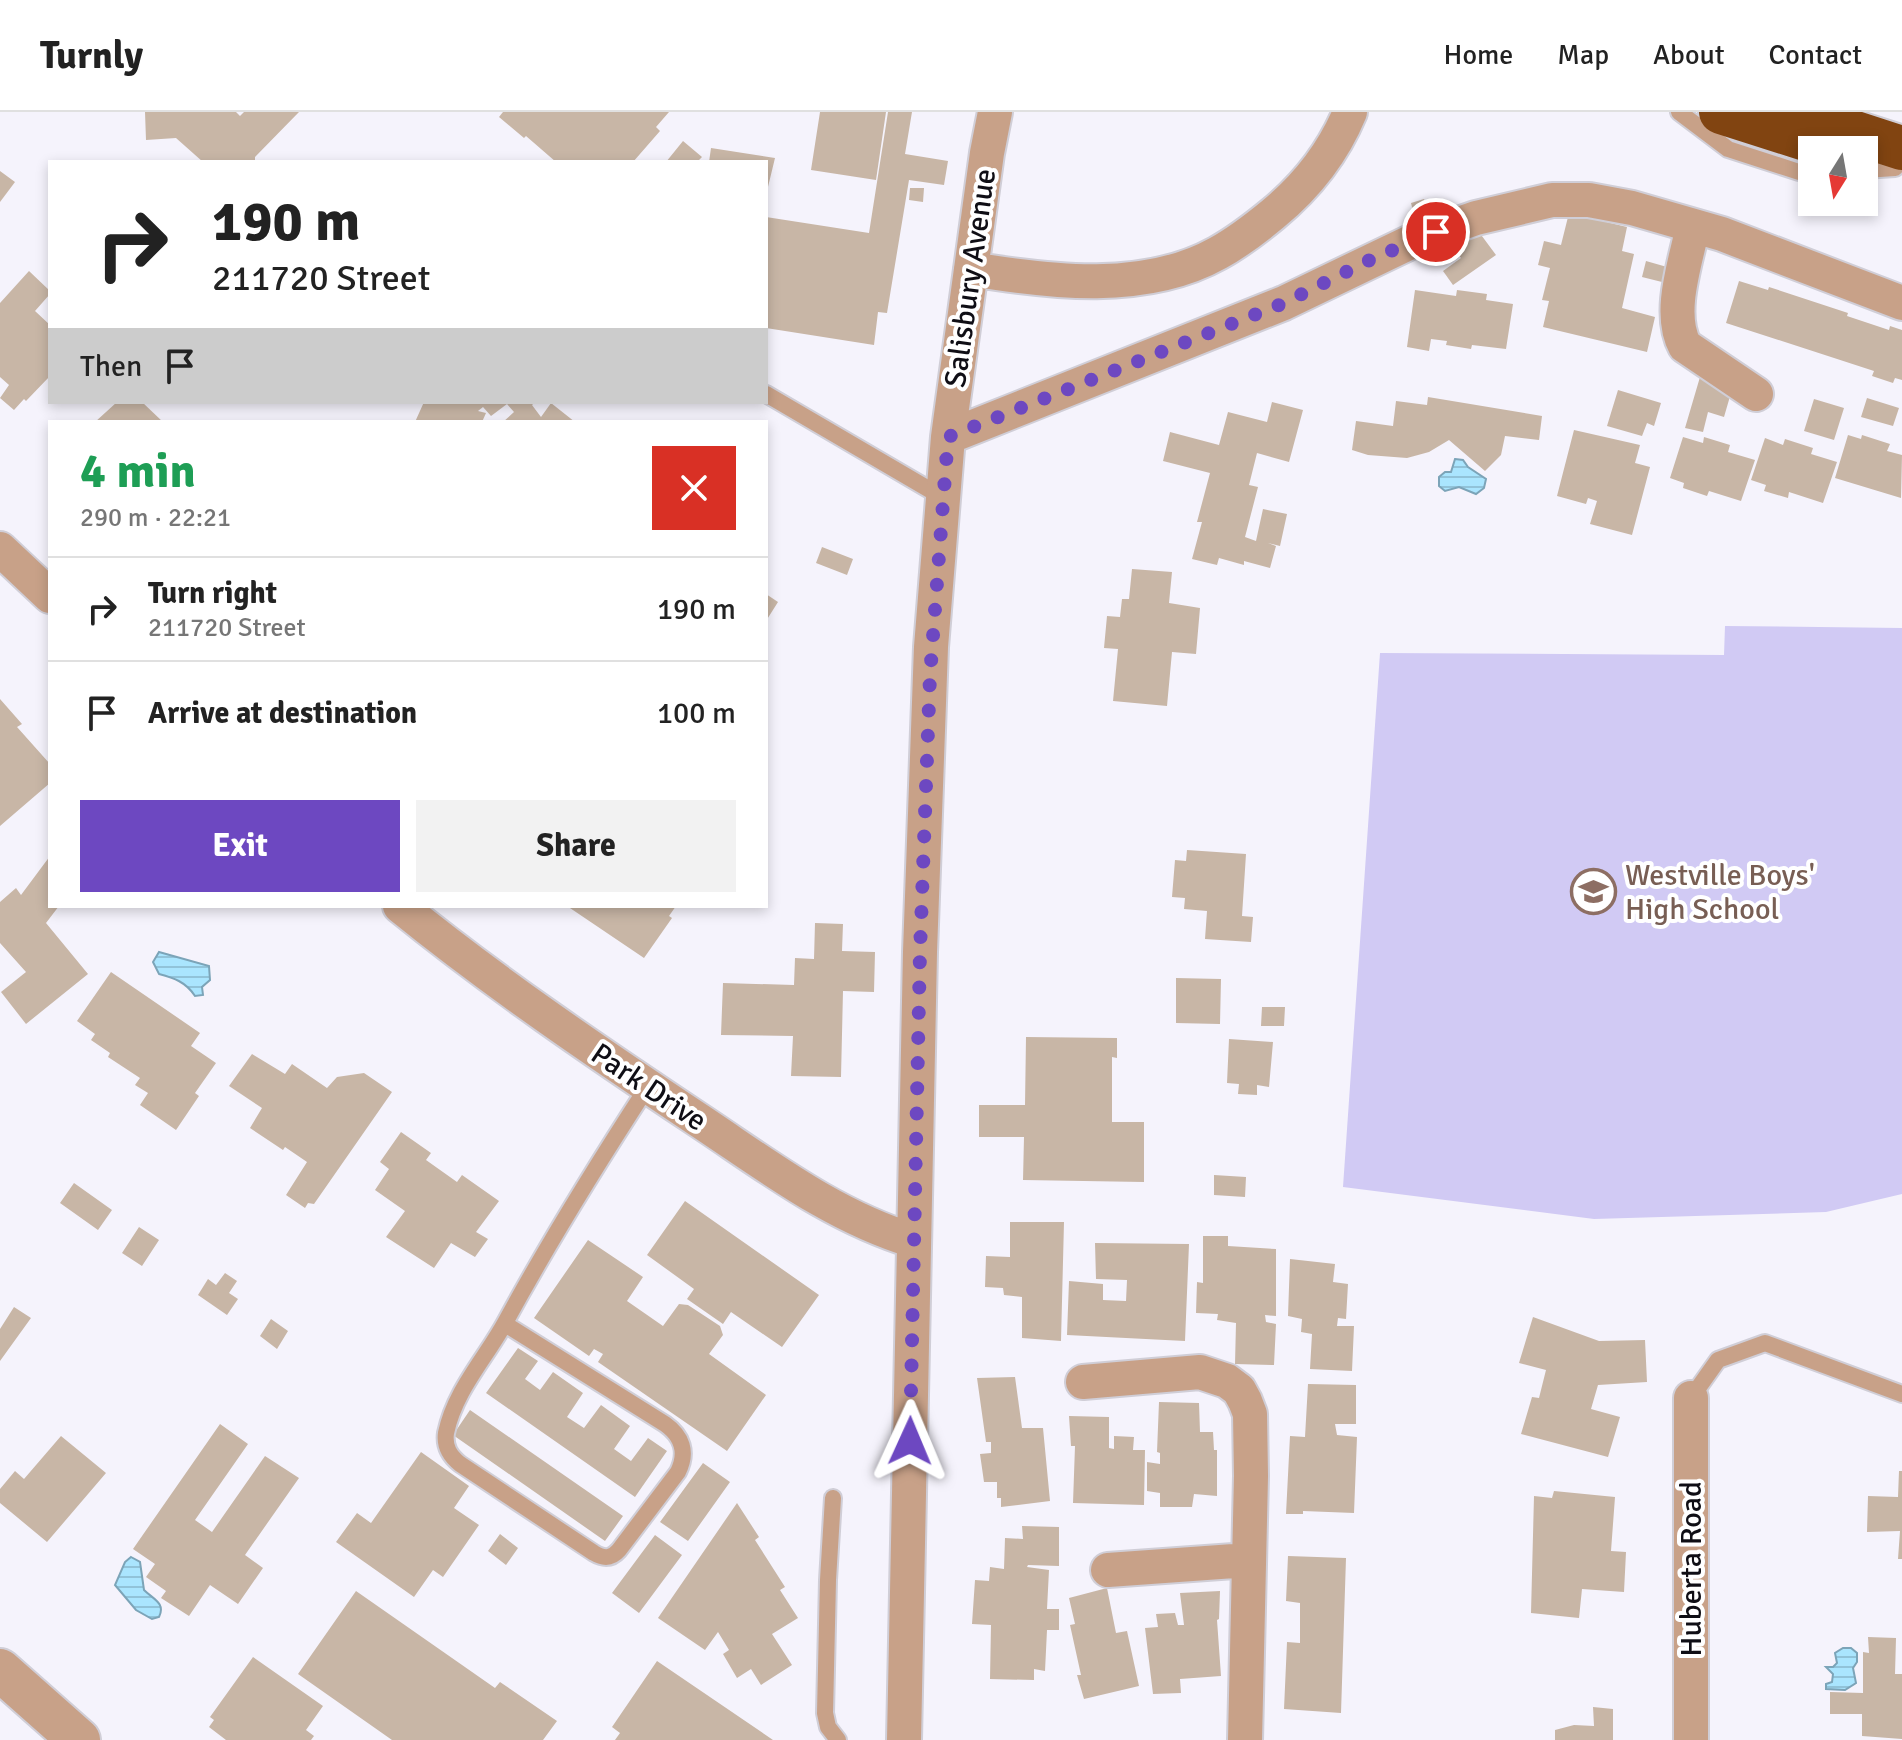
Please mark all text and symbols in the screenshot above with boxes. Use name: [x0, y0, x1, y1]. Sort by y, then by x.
text: Turnly: [40, 32, 143, 79]
text: Home: [1444, 38, 1513, 72]
text: Map: [1557, 38, 1609, 72]
text: About: [1653, 38, 1725, 72]
text: Contact: [1769, 38, 1862, 72]
north arrow: [1798, 136, 1878, 216]
map controls: [1798, 136, 1878, 216]
street label: Salisbury Avenue: [937, 166, 1004, 390]
text: 190 m: [212, 187, 360, 256]
icon: right: [80, 192, 184, 296]
pin: [1402, 198, 1470, 266]
icon: arrive: [1414, 210, 1458, 254]
text: 211720 Street: [212, 256, 430, 301]
icon: arrive: [158, 344, 202, 388]
text: Then: [80, 348, 142, 385]
text: 4 min: [80, 442, 196, 501]
button: close: [652, 446, 736, 530]
text: 290 m · 22:21: [80, 502, 231, 534]
text: Turn right: [148, 575, 277, 612]
icon: right: [80, 587, 124, 631]
text: 190 m: [657, 591, 736, 628]
text: 211720 Street: [148, 612, 306, 644]
icon: arrive: [80, 691, 124, 735]
text: Arrive at destination: [148, 695, 417, 732]
text: 100 m: [657, 695, 736, 732]
button: Exit: [80, 800, 400, 892]
button: Share: [416, 800, 736, 892]
place label: Westville Boys' High School: [1625, 857, 1815, 928]
school or university icon: Westville Boys' High School: [1570, 868, 1618, 916]
street label: Park Drive: [584, 1035, 714, 1139]
position arrow: [868, 1399, 952, 1483]
street label: Huberta Road: [1673, 1481, 1710, 1657]

